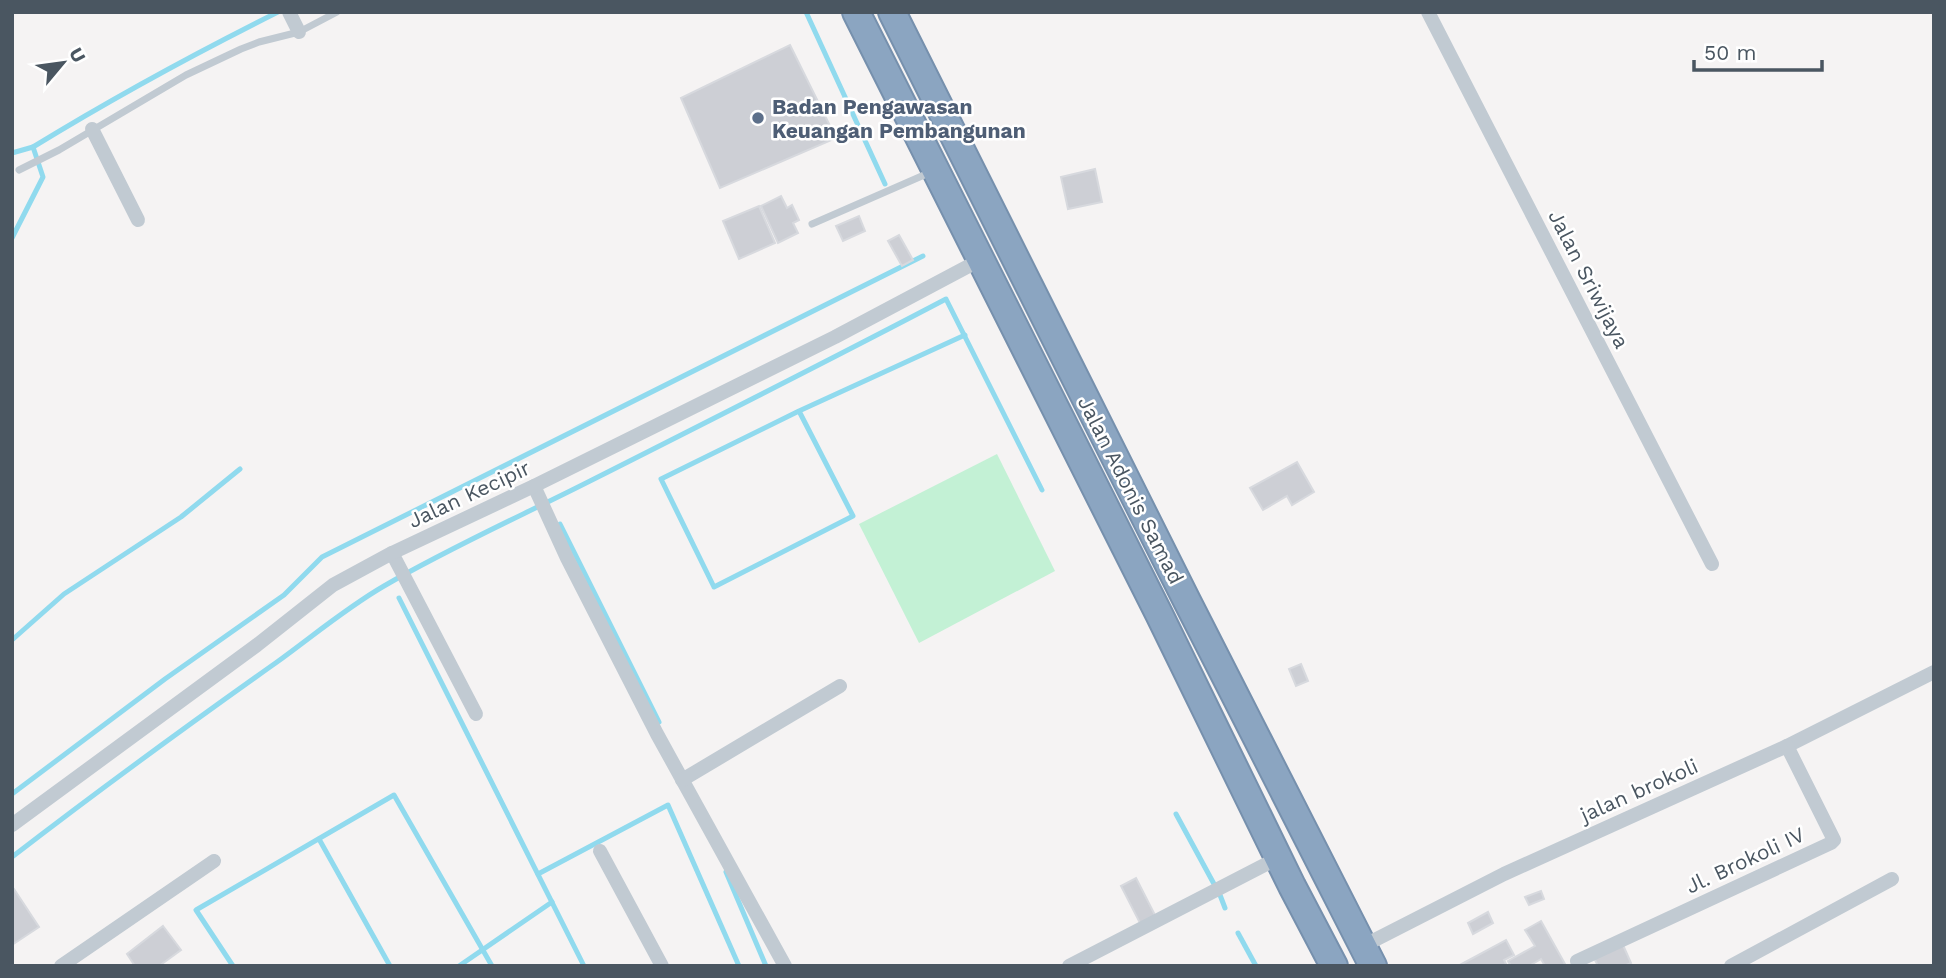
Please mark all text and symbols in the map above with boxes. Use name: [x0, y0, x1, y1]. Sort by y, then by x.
north arrow: [28, 28, 98, 98]
scale bar: [1694, 28, 1822, 72]
text: 50 m: [1704, 40, 1756, 65]
text: U: [64, 44, 91, 66]
place label: Badan Pengawasan Keuangan Pembangunan: [772, 94, 1026, 143]
marker: Badan Pengawasan Keuangan Pembangunan: [750, 110, 766, 126]
street label: Jalan Sriwijaya: [1543, 206, 1635, 352]
street label: Jalan Adonis Samad: [1073, 392, 1189, 588]
street label: Jalan Kecipir: [404, 455, 534, 533]
street label: jalan brokoli: [1574, 753, 1702, 828]
street label: Jl. Brokoli IV: [1681, 821, 1809, 899]

